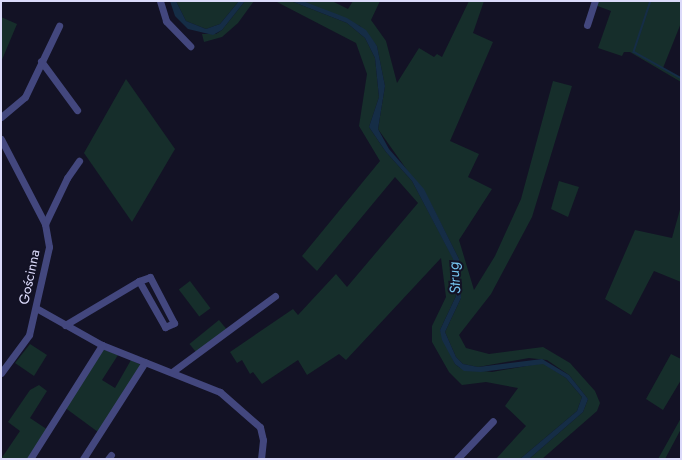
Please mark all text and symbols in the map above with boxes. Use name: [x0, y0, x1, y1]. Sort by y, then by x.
street label: Gościnna: [15, 248, 43, 306]
water label: Strug: [445, 261, 465, 295]

